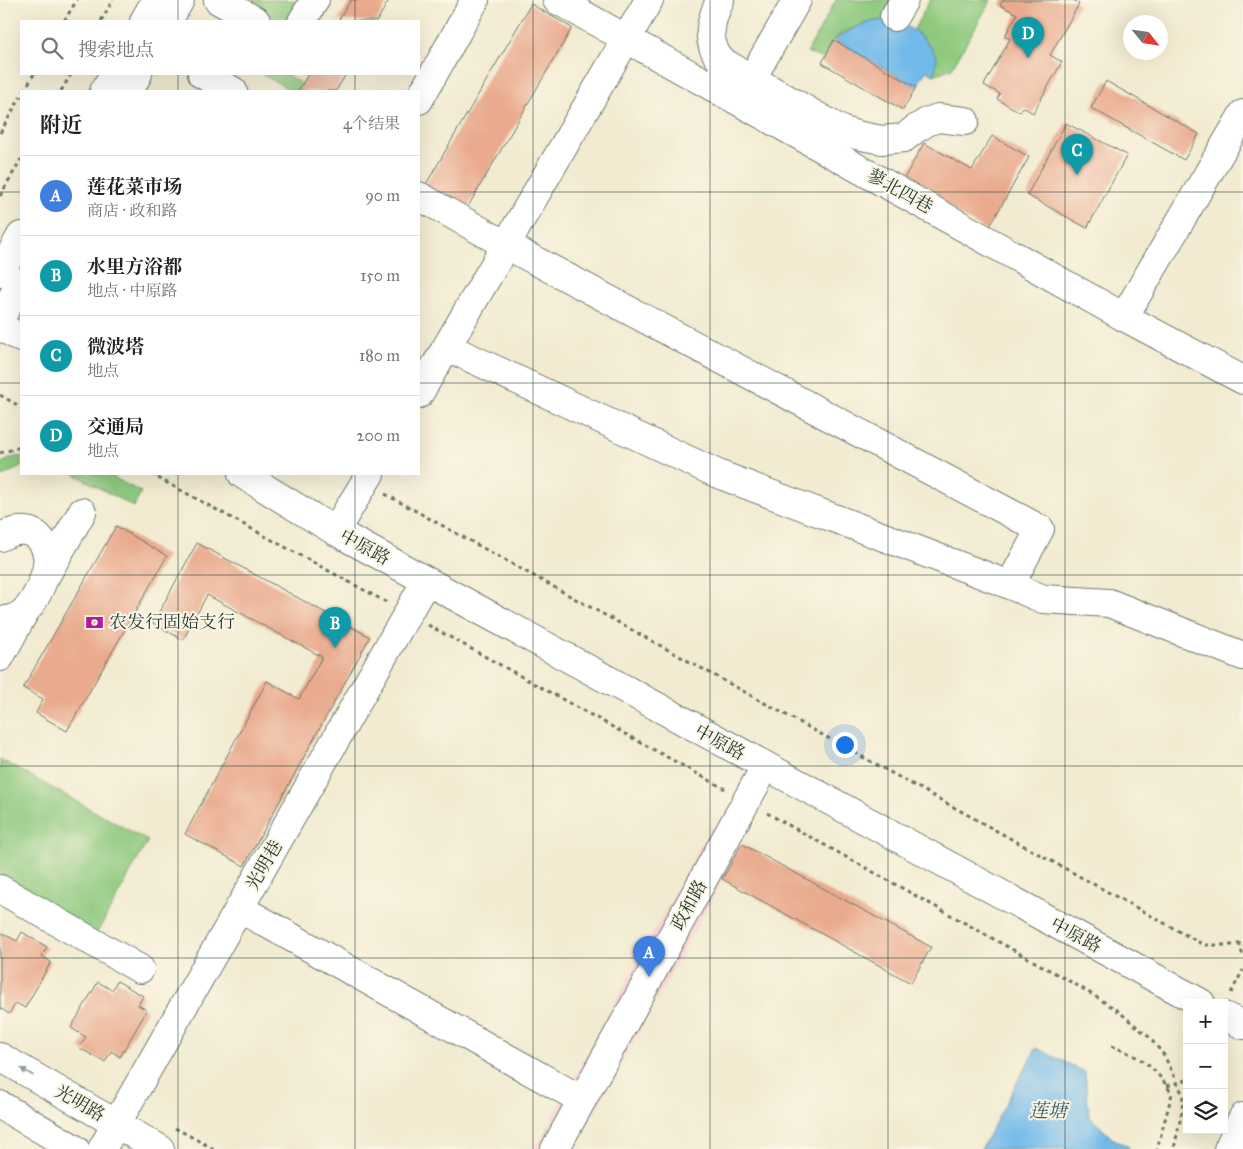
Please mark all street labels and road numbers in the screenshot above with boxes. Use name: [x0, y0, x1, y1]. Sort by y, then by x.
street label: 蓼北四巷: [863, 164, 937, 218]
street label: 中原路: [336, 524, 394, 570]
street label: 中原路: [691, 719, 749, 765]
street label: 光明巷: [241, 836, 287, 894]
street label: 政和路: [666, 876, 712, 934]
street label: 中原路: [1047, 913, 1105, 957]
street label: 光明路: [51, 1080, 109, 1126]

